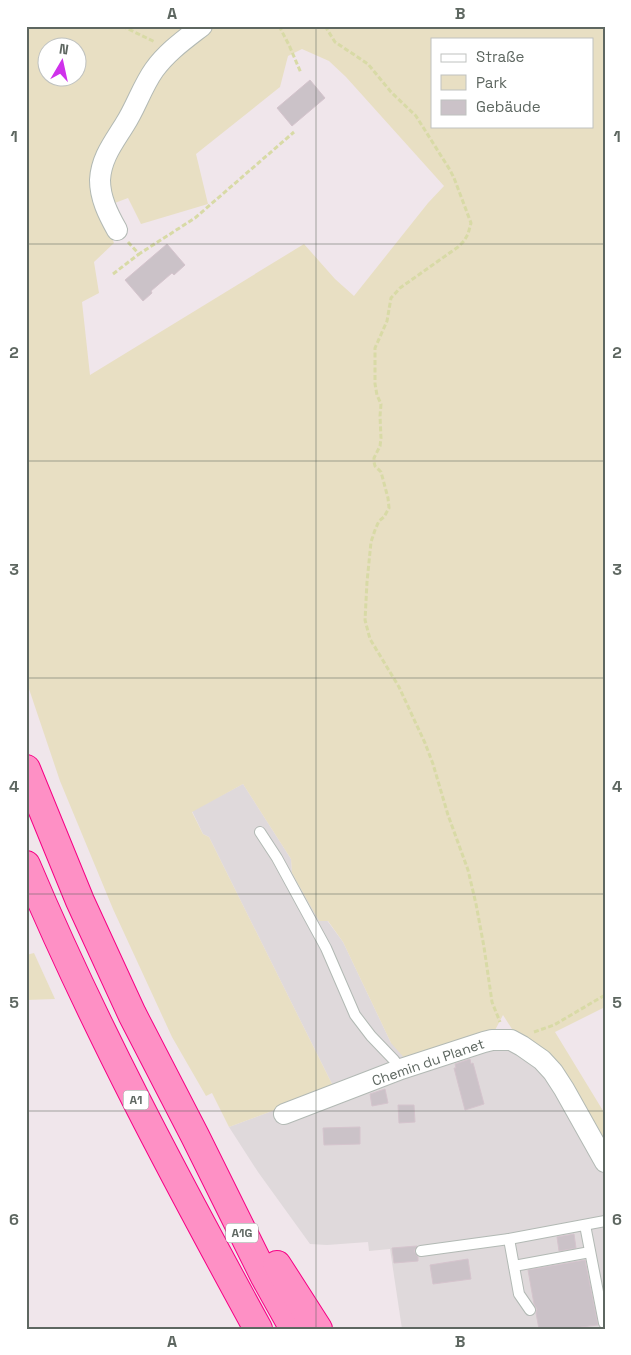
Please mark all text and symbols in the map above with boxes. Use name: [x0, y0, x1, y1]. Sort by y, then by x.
text: A: [167, 3, 177, 24]
text: B: [455, 3, 465, 24]
north arrow: [38, 38, 88, 88]
legend: [431, 38, 594, 128]
text: N: [58, 40, 70, 59]
text: Straße: [476, 47, 525, 66]
text: Park: [476, 73, 507, 92]
text: Gebäude: [476, 97, 541, 116]
text: 1: [10, 126, 18, 147]
text: 1: [613, 126, 621, 147]
text: 2: [9, 342, 19, 363]
text: 2: [612, 342, 622, 363]
text: 3: [9, 559, 19, 580]
text: 3: [612, 559, 622, 580]
text: 4: [9, 776, 19, 797]
text: 4: [612, 776, 622, 797]
text: 5: [9, 992, 19, 1013]
text: 5: [612, 992, 622, 1013]
street label: Chemin du Planet: [369, 1034, 487, 1090]
road number: A1: [124, 1090, 148, 1110]
text: 6: [9, 1209, 19, 1230]
text: 6: [612, 1209, 622, 1230]
road number: A1G: [226, 1224, 258, 1242]
text: A: [167, 1331, 177, 1352]
text: B: [455, 1331, 465, 1352]

